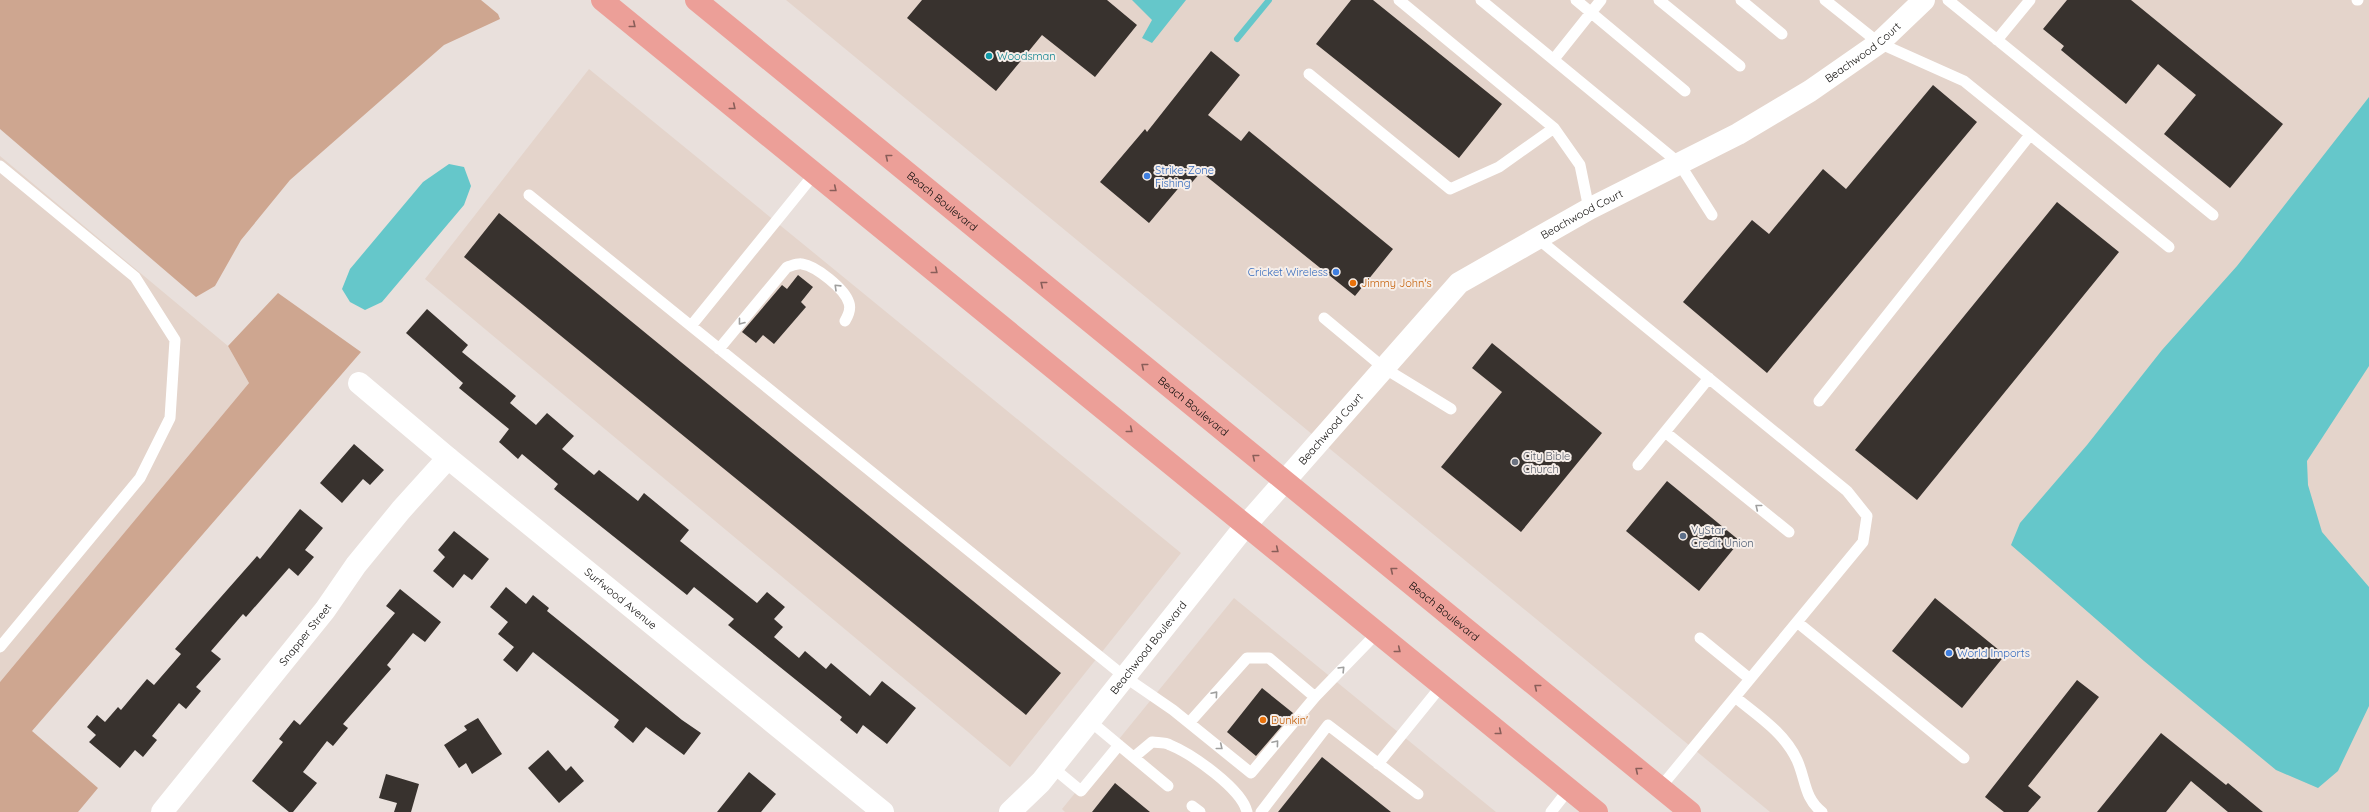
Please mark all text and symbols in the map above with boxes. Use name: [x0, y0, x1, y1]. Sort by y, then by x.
street label: Beachwood Court: [1822, 19, 1904, 85]
one-way arrow: [628, 20, 635, 27]
place label: Woodsman: [997, 49, 1056, 63]
marker: Woodsman: [984, 51, 994, 61]
one-way arrow: [729, 102, 736, 109]
one-way arrow: [886, 155, 893, 162]
place label: Strike-Zone Fishing: [1155, 163, 1214, 190]
street label: Beach Boulevard: [904, 168, 980, 234]
marker: Strike-Zone Fishing: [1142, 171, 1152, 181]
one-way arrow: [830, 184, 837, 191]
street label: Beachwood Court: [1538, 186, 1625, 242]
place label: Cricket Wireless: [1248, 265, 1328, 279]
one-way arrow: [930, 267, 937, 274]
marker: Cricket Wireless: [1331, 267, 1341, 277]
place label: Jimmy John's: [1361, 276, 1432, 290]
marker: Jimmy John's: [1348, 278, 1358, 288]
one-way arrow: [1041, 281, 1048, 288]
one-way arrow: [834, 284, 842, 292]
one-way arrow: [738, 317, 745, 324]
one-way arrow: [1141, 364, 1148, 371]
street label: Beach Boulevard: [1155, 373, 1231, 439]
street label: Beachwood Court: [1295, 390, 1366, 468]
one-way arrow: [1126, 426, 1133, 433]
place label: City Bible Church: [1523, 449, 1570, 476]
one-way arrow: [1253, 455, 1260, 462]
marker: City Bible Church: [1510, 457, 1520, 467]
one-way arrow: [1756, 505, 1763, 512]
place label: VyStar Credit Union: [1691, 523, 1754, 550]
marker: VyStar Credit Union: [1678, 531, 1688, 541]
one-way arrow: [1272, 545, 1279, 552]
street label: Surfwood Avenue: [581, 565, 660, 632]
one-way arrow: [1391, 567, 1398, 574]
street label: Beach Boulevard: [1406, 578, 1482, 644]
street label: Beachwood Boulevard: [1107, 598, 1190, 697]
street label: Snapper Street: [276, 600, 335, 669]
one-way arrow: [1394, 645, 1401, 652]
place label: World Imports: [1957, 646, 2030, 660]
marker: World Imports: [1944, 648, 1954, 658]
one-way arrow: [1337, 666, 1345, 674]
one-way arrow: [1535, 685, 1542, 692]
one-way arrow: [1210, 691, 1218, 699]
place label: Dunkin': [1271, 713, 1308, 727]
marker: Dunkin': [1258, 715, 1268, 725]
one-way arrow: [1495, 727, 1502, 734]
one-way arrow: [1272, 740, 1279, 748]
one-way arrow: [1215, 743, 1222, 750]
one-way arrow: [1635, 767, 1643, 774]

